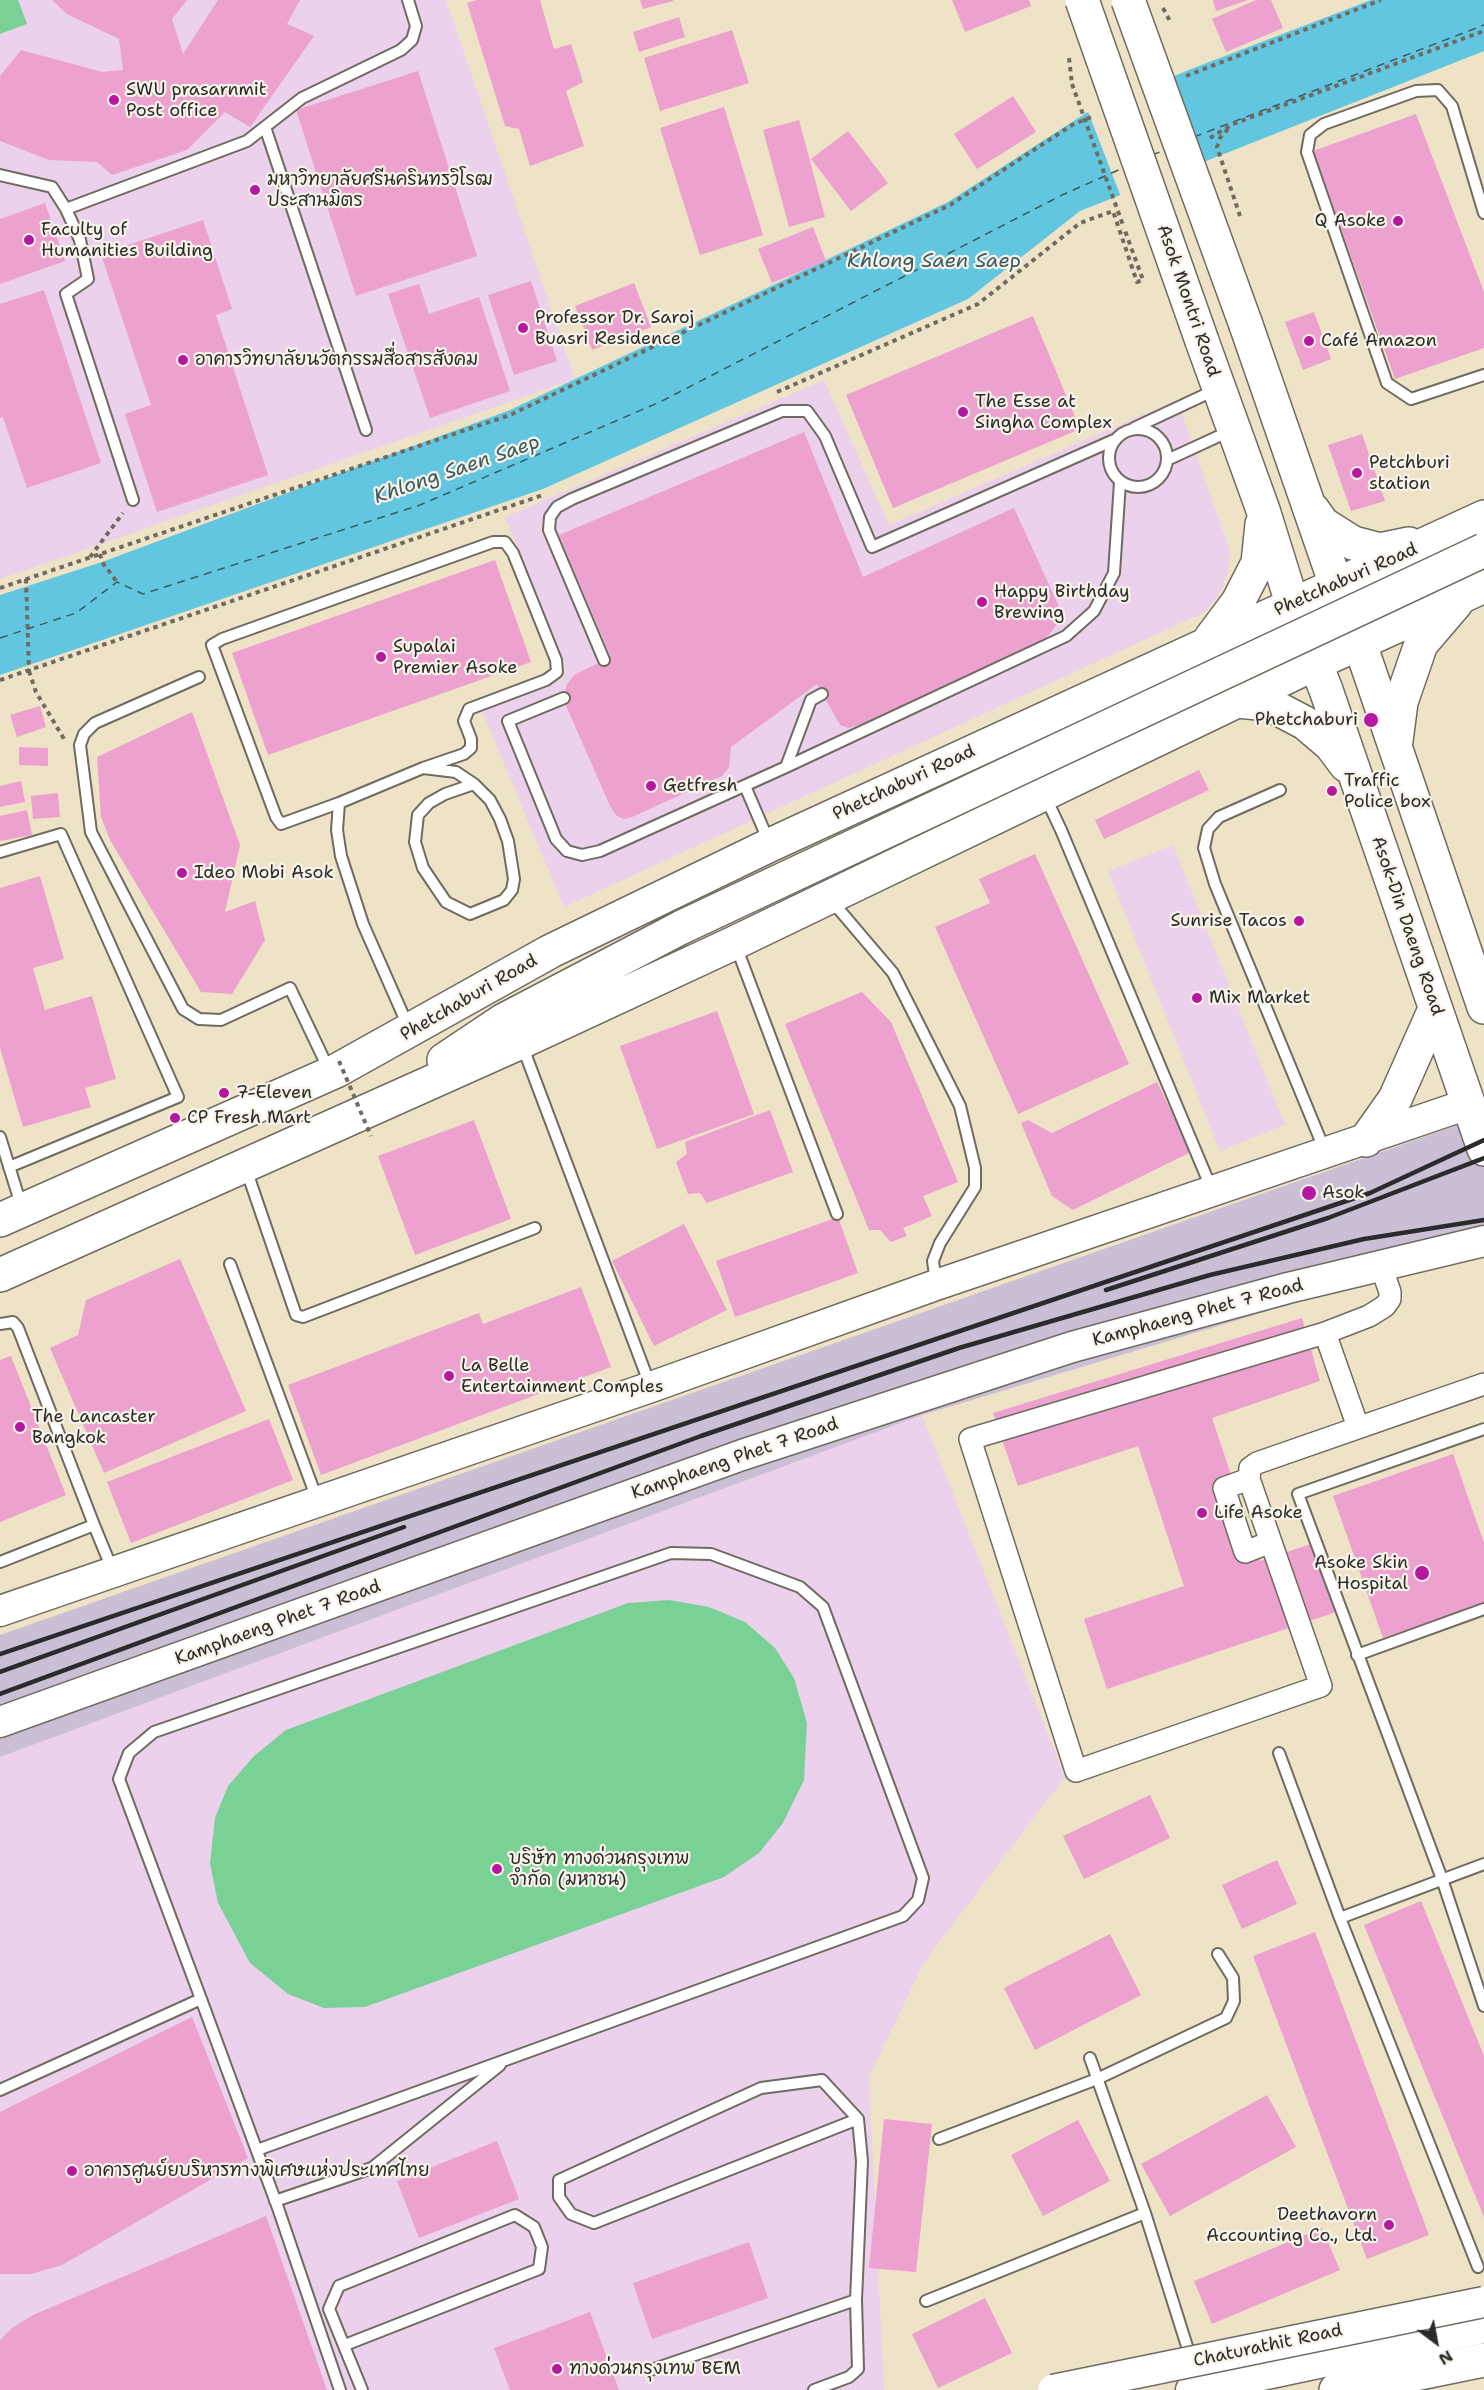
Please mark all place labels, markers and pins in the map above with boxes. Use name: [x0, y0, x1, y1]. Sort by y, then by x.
place label: SWU prasarnmit Post office: [126, 79, 267, 122]
marker: SWU prasarnmit Post office: [107, 93, 121, 107]
place label: มหาวิทยาลัยศรีนครินทรวิโรฒ ประสานมิตร: [267, 169, 493, 212]
marker: มหาวิทยาลัยศรีนครินทรวิโรฒ ประสานมิตร: [248, 183, 262, 197]
place label: Q Asoke: [1315, 210, 1386, 232]
marker: Q Asoke: [1391, 214, 1405, 228]
place label: Faculty of Humanities Building: [41, 219, 213, 262]
marker: Faculty of Humanities Building: [22, 233, 36, 247]
place label: Professor Dr. Saroj Buasri Residence: [535, 307, 694, 350]
marker: Professor Dr. Saroj Buasri Residence: [516, 321, 530, 335]
place label: Café Amazon: [1321, 330, 1437, 352]
marker: Café Amazon: [1302, 334, 1316, 348]
place label: อาคารวิทยาลัยนวัตกรรมสื่อสารสังคม: [195, 349, 478, 371]
marker: อาคารวิทยาลัยนวัตกรรมสื่อสารสังคม: [176, 353, 190, 367]
place label: The Esse at Singha Complex: [975, 391, 1112, 434]
marker: The Esse at Singha Complex: [956, 405, 970, 419]
place label: Petchburi station: [1369, 452, 1450, 494]
marker: Petchburi station: [1350, 466, 1364, 480]
place label: Happy Birthday Brewing: [994, 581, 1130, 624]
marker: Happy Birthday Brewing: [975, 595, 989, 609]
place label: Supalai Premier Asoke: [393, 636, 518, 678]
marker: Supalai Premier Asoke: [374, 650, 388, 664]
place label: Phetchaburi: [1255, 709, 1358, 731]
marker: Phetchaburi: [1362, 711, 1380, 729]
place label: Traffic Police box: [1344, 770, 1431, 812]
place label: Getfresh: [663, 775, 738, 797]
marker: Getfresh: [644, 779, 658, 793]
marker: Traffic Police box: [1325, 784, 1339, 798]
place label: Ideo Mobi Asok: [194, 862, 334, 884]
marker: Ideo Mobi Asok: [175, 866, 189, 880]
place label: Sunrise Tacos: [1170, 910, 1287, 932]
marker: Sunrise Tacos: [1292, 914, 1306, 928]
place label: Mix Market: [1209, 987, 1310, 1009]
marker: Mix Market: [1190, 991, 1204, 1005]
place label: 7-Eleven: [236, 1082, 312, 1104]
marker: 7-Eleven: [217, 1086, 231, 1100]
place label: CP Fresh Mart: [187, 1107, 311, 1129]
marker: CP Fresh Mart: [168, 1111, 182, 1125]
place label: Asok: [1322, 1182, 1365, 1204]
marker: Asok: [1300, 1184, 1318, 1202]
place label: La Belle Entertainment Comples: [461, 1355, 664, 1398]
marker: La Belle Entertainment Comples: [442, 1369, 456, 1383]
place label: The Lancaster Bangkok: [32, 1406, 156, 1448]
marker: The Lancaster Bangkok: [13, 1420, 27, 1434]
place label: Life Asoke: [1214, 1502, 1303, 1524]
marker: Life Asoke: [1195, 1506, 1209, 1520]
place label: Asoke Skin Hospital: [1314, 1552, 1408, 1594]
marker: Asoke Skin Hospital: [1413, 1564, 1431, 1582]
place label: บริษัท ทางด่วนกรุงเทพ จำกัด (มหาชน): [509, 1848, 689, 1890]
marker: บริษัท ทางด่วนกรุงเทพ จำกัด (มหาชน): [490, 1862, 504, 1876]
place label: อาคารศูนย์ยบริหารทางพิเศษแห่งประเทศไทย: [84, 2160, 430, 2182]
marker: อาคารศูนย์ยบริหารทางพิเศษแห่งประเทศไทย: [65, 2164, 79, 2178]
place label: Deethavorn Accounting Co., Ltd.: [1206, 2204, 1377, 2246]
marker: Deethavorn Accounting Co., Ltd.: [1382, 2218, 1396, 2232]
place label: ทางด่วนกรุงเทพ BEM: [569, 2358, 741, 2380]
marker: ทางด่วนกรุงเทพ BEM: [550, 2362, 564, 2376]

